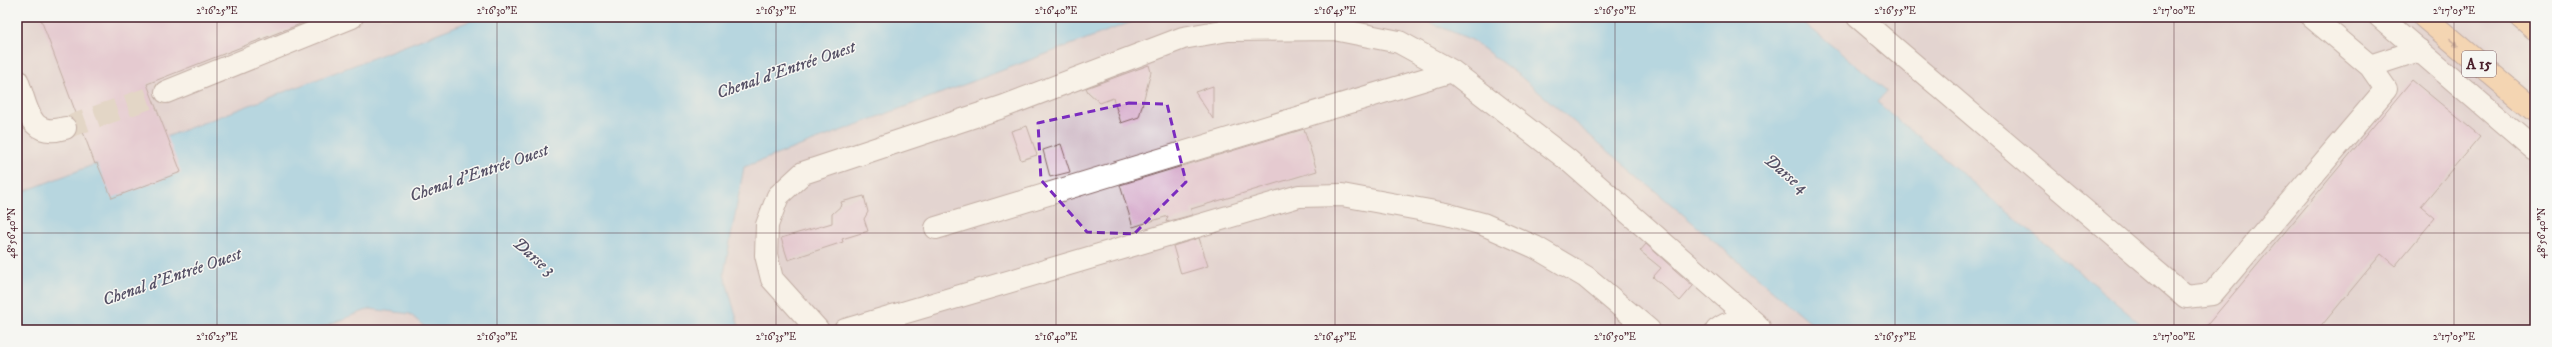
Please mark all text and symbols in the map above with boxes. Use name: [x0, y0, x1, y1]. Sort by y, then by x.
text: 2°16'25"E: [196, 5, 238, 17]
text: 2°16'30"E: [477, 5, 517, 17]
text: 2°16'35"E: [756, 5, 796, 17]
text: 2°16'40"E: [1035, 5, 1077, 17]
text: 2°16'45"E: [1314, 5, 1356, 17]
text: 2°16'50"E: [1594, 5, 1636, 17]
text: 2°16'55"E: [1874, 5, 1916, 17]
text: 2°17'00"E: [2153, 5, 2195, 17]
text: 2°17'05"E: [2433, 5, 2475, 17]
water label: Chenal d'Entrée Ouest: [714, 35, 860, 104]
one-way arrow: [2448, 38, 2459, 47]
road number: A 15: [2462, 51, 2496, 77]
water label: Chenal d'Entrée Ouest: [407, 138, 553, 207]
water label: Darse 4: [1759, 149, 1813, 199]
text: 48°56'40"N: [6, 207, 18, 259]
text: 48°56'40"N: [2536, 207, 2548, 259]
water label: Darse 3: [508, 232, 560, 282]
water label: Chenal d'Entrée Ouest: [100, 242, 246, 311]
text: 2°16'25"E: [196, 331, 238, 343]
text: 2°16'30"E: [477, 331, 517, 343]
text: 2°16'35"E: [756, 331, 796, 343]
text: 2°16'40"E: [1035, 331, 1077, 343]
text: 2°16'45"E: [1314, 331, 1356, 343]
text: 2°16'50"E: [1594, 331, 1636, 343]
text: 2°16'55"E: [1874, 331, 1916, 343]
text: 2°17'00"E: [2153, 331, 2195, 343]
text: 2°17'05"E: [2433, 331, 2475, 343]

